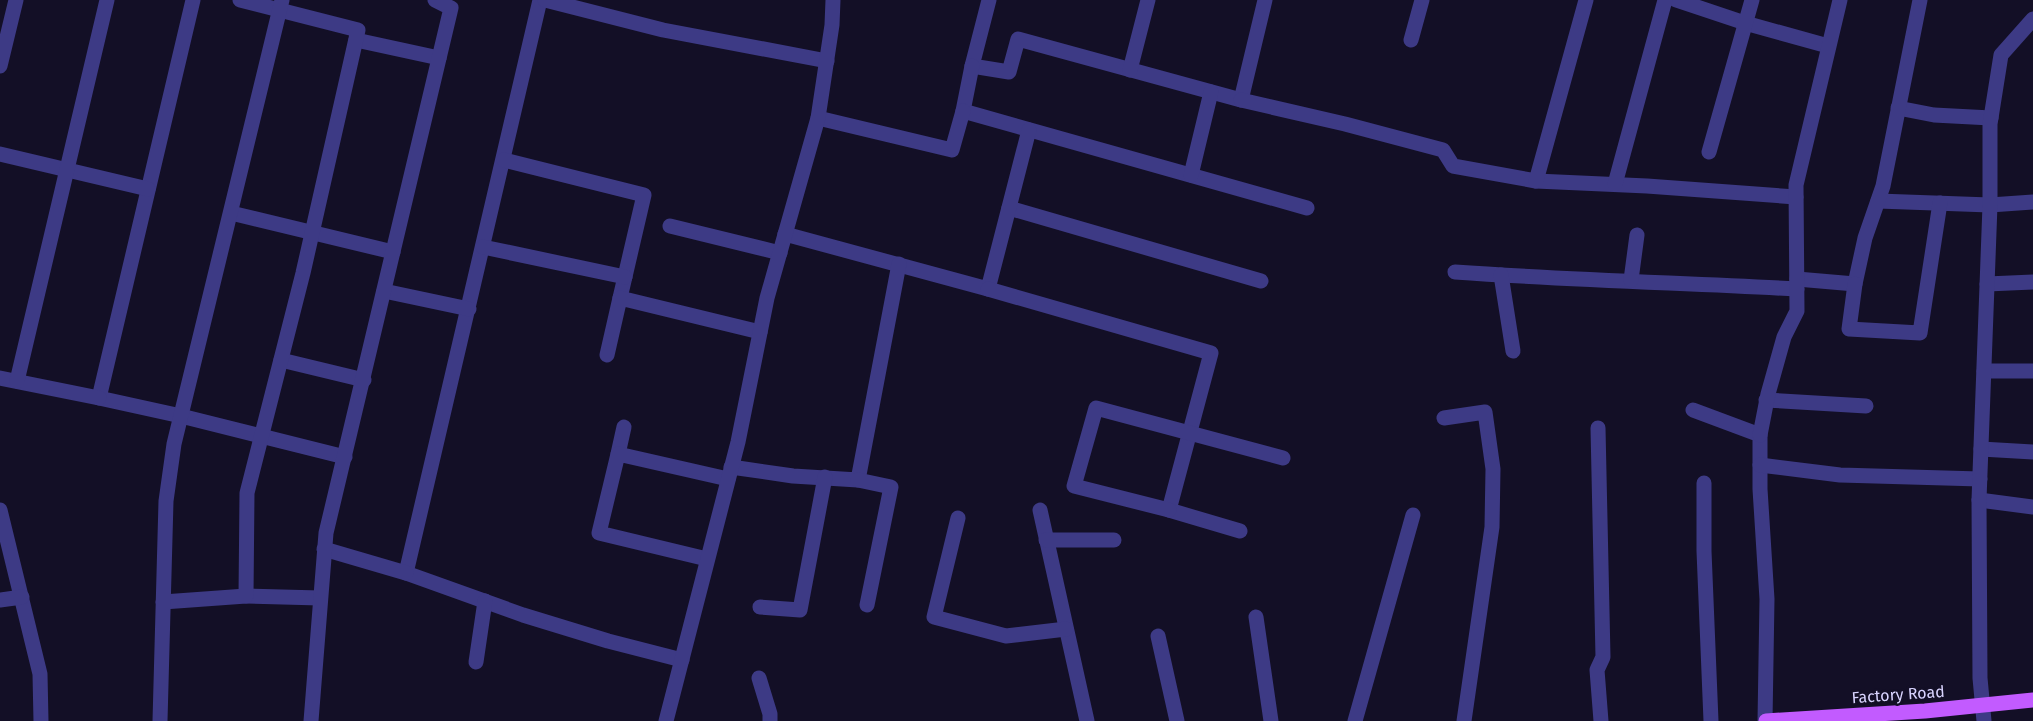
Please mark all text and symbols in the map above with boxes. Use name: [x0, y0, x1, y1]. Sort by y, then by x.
street label: Factory Road: [1851, 682, 1945, 707]

